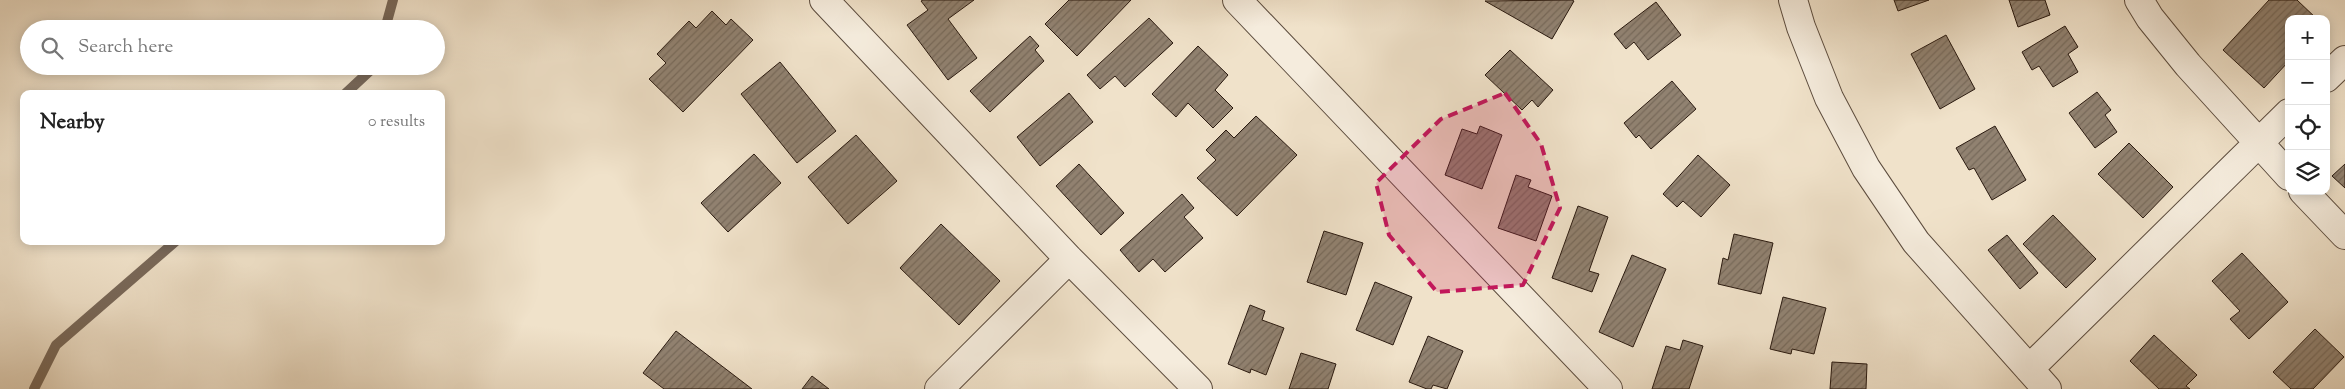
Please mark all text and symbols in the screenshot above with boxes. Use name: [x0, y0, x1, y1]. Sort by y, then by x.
map controls: [2285, 15, 2330, 195]
button: +: [2285, 15, 2330, 60]
search box: [20, 20, 445, 75]
icon: search: [38, 34, 66, 62]
text: Search here: [78, 34, 173, 61]
button: −: [2285, 60, 2330, 105]
button: locate: [2285, 105, 2330, 150]
text: Nearby: [40, 108, 105, 138]
text: 0 results: [368, 111, 425, 134]
button: layers: [2285, 150, 2330, 195]

